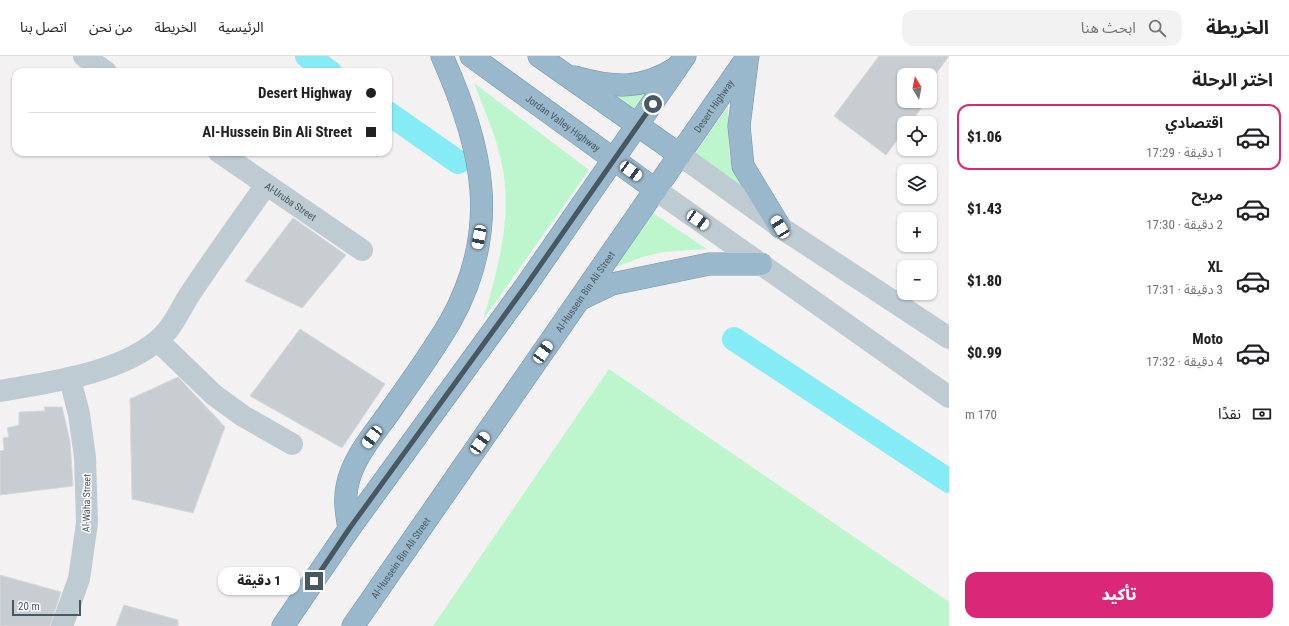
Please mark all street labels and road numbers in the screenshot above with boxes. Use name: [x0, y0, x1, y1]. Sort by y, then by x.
street label: Desert Highway: [692, 77, 736, 135]
street label: Jordan Valley Highway: [524, 93, 602, 154]
street label: Al-Uruba Street: [263, 180, 318, 223]
street label: Al-Hussein Bin Ali Street: [553, 249, 617, 334]
street label: Al-Waha Street: [80, 474, 93, 532]
street label: Al-Hussein Bin Ali Street: [369, 515, 433, 601]

